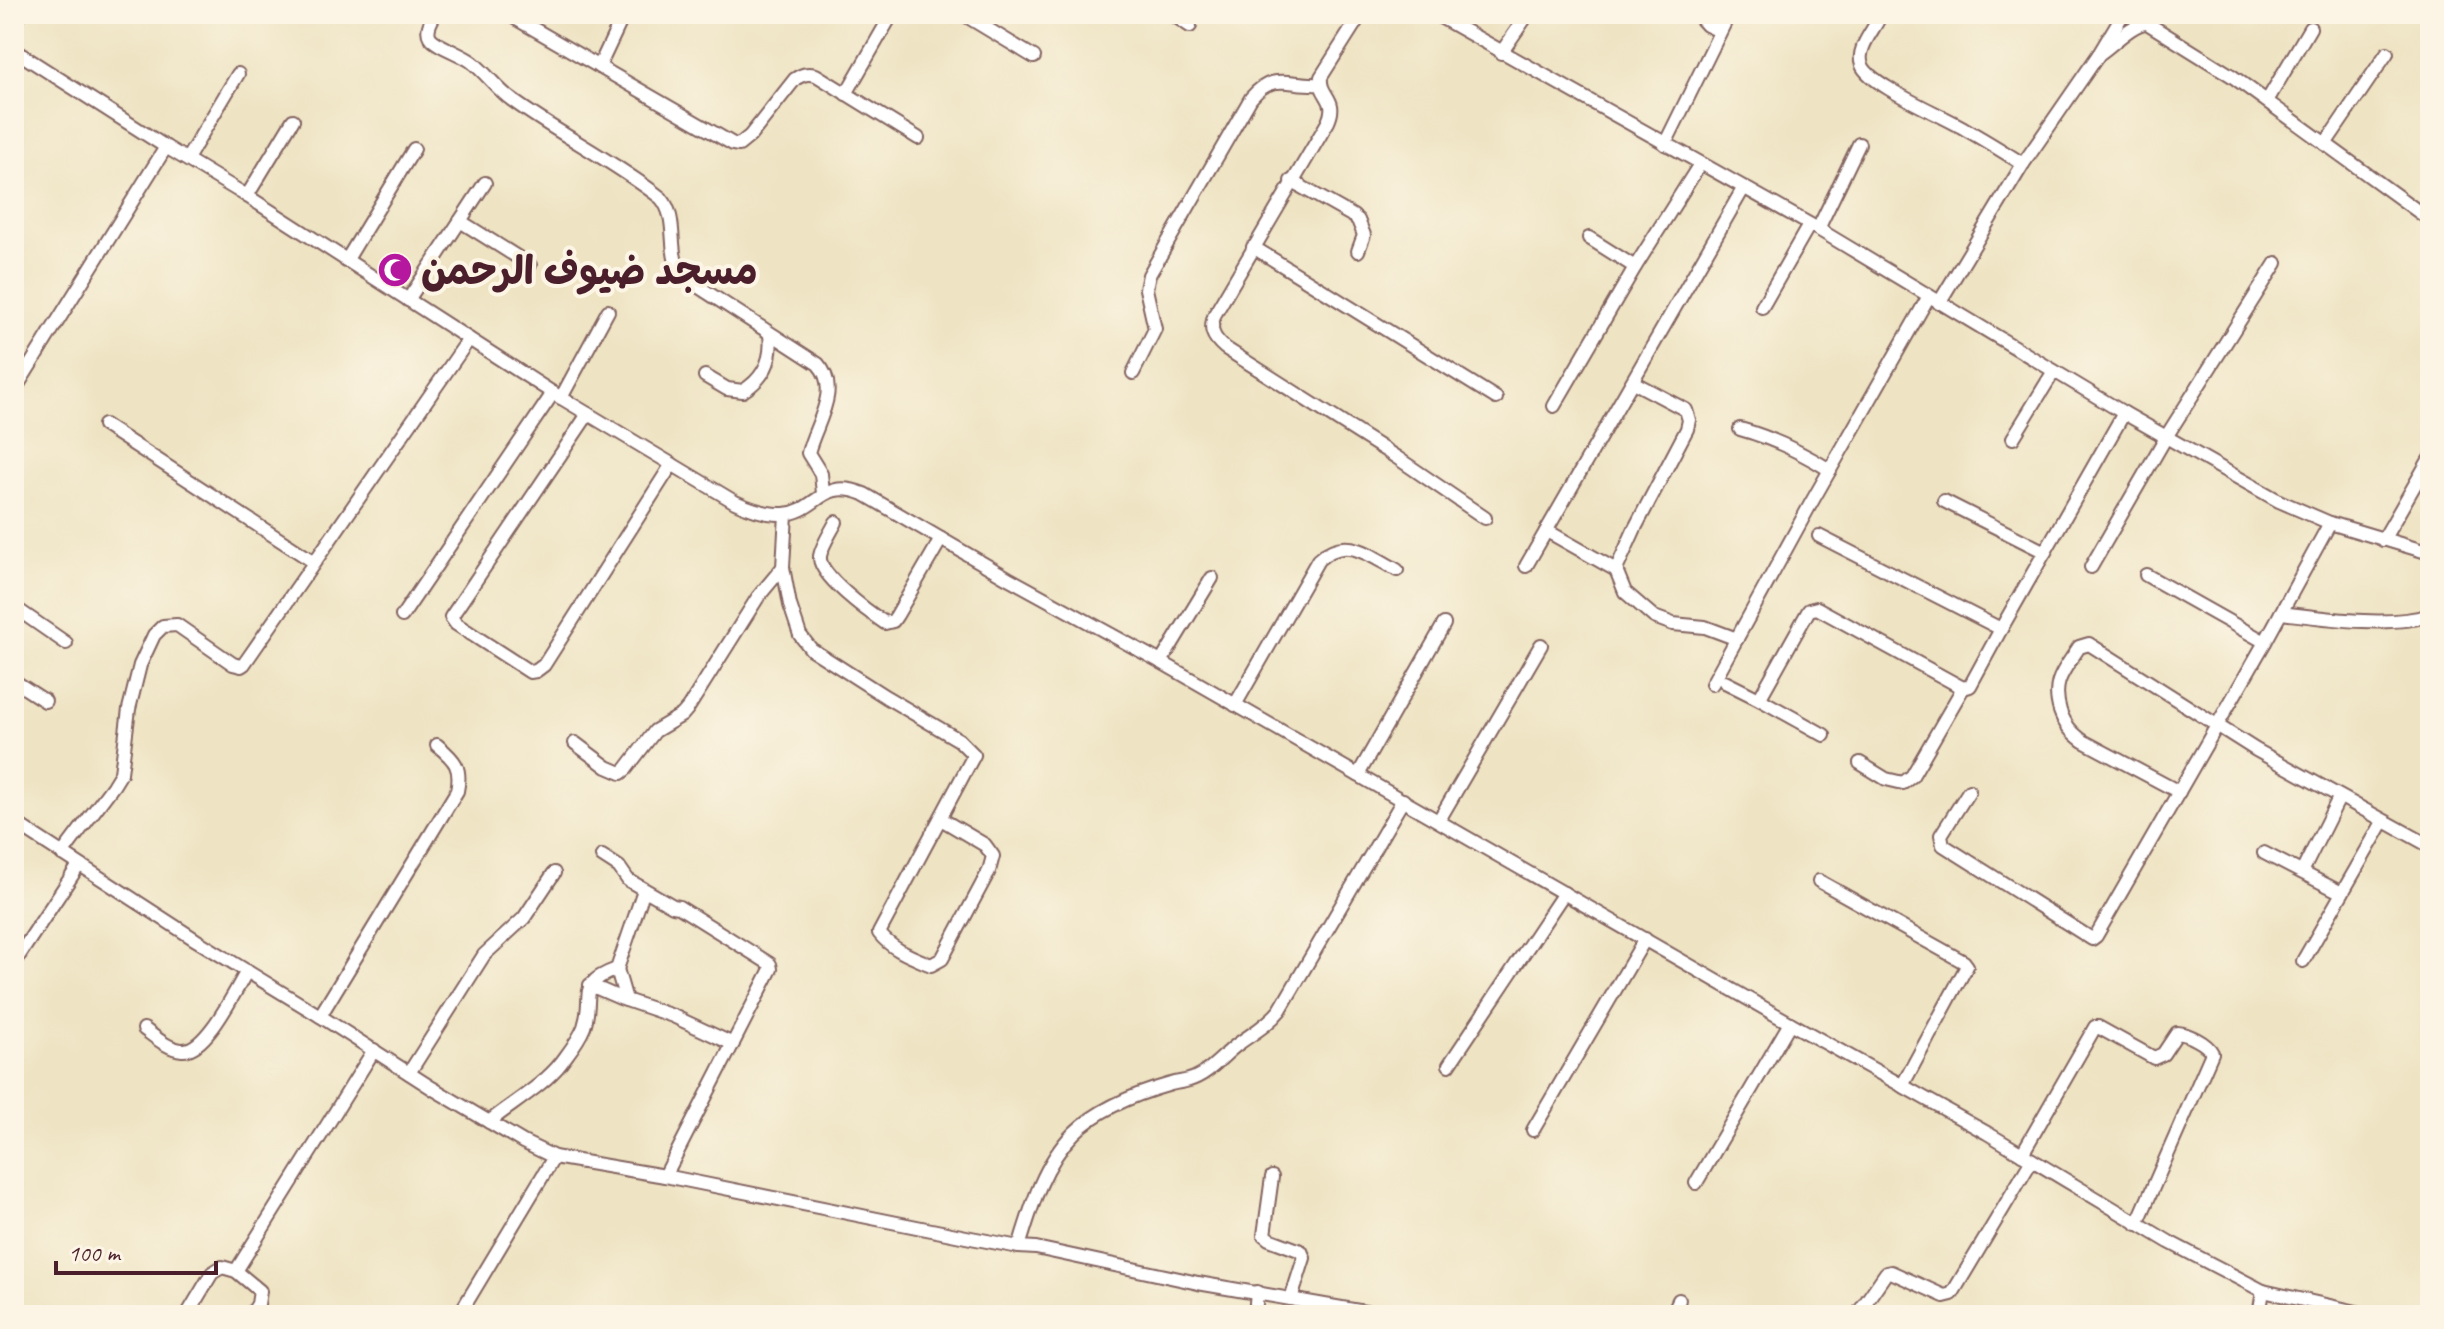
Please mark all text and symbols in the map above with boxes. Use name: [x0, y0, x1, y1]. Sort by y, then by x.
place label: مسجد ضيوف الرحمن: [421, 246, 758, 296]
mosque icon: مسجد ضيوف الرحمن: [376, 251, 414, 289]
scale bar: [56, 1225, 216, 1275]
text: 100 m: [68, 1238, 122, 1268]

